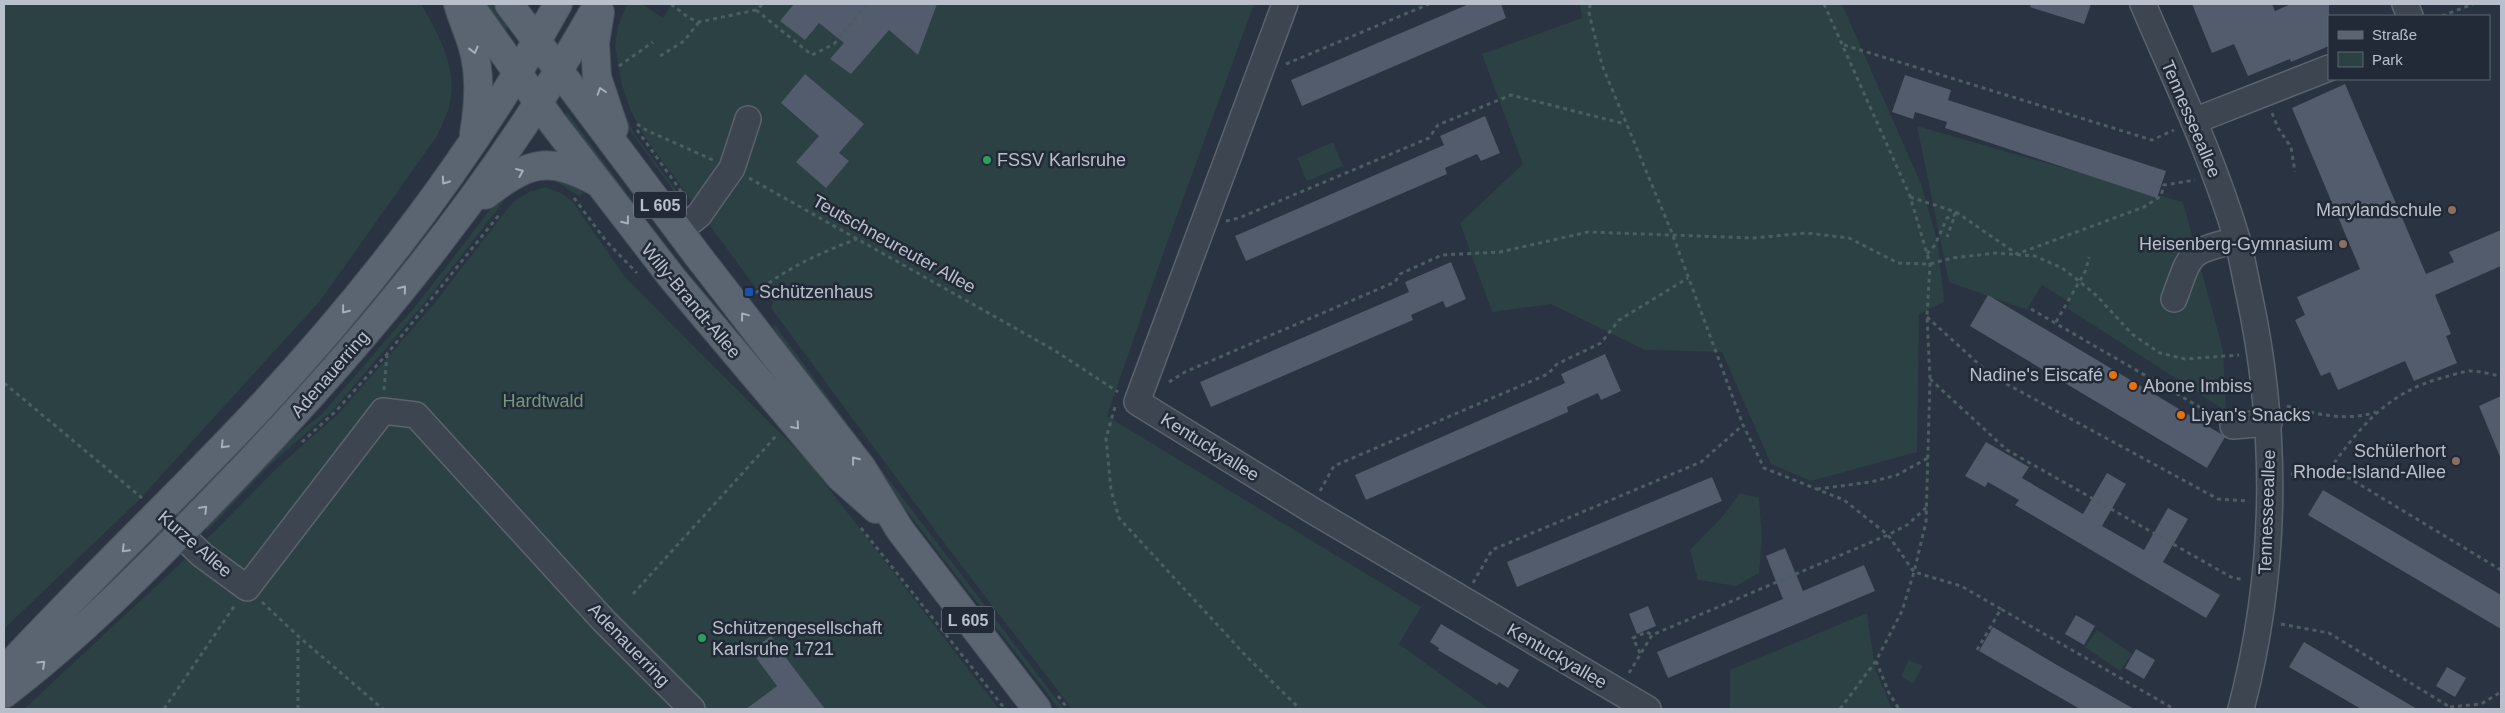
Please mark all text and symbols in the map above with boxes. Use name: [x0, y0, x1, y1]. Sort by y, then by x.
legend: [2328, 15, 2490, 80]
text: Straße: [2372, 26, 2417, 43]
one-way arrow: [468, 45, 478, 53]
text: Park: [2372, 51, 2403, 68]
street label: Tennesseeallee: [2157, 58, 2225, 180]
one-way arrow: [596, 87, 606, 96]
place label: FSSV Karlsruhe: [997, 150, 1126, 170]
marker: FSSV Karlsruhe: [981, 154, 993, 166]
one-way arrow: [515, 167, 524, 178]
one-way arrow: [442, 175, 450, 184]
street label: Teutschneureuter Allee: [809, 191, 979, 297]
road number: L 605: [634, 192, 686, 218]
place label: Marylandschule: [2316, 200, 2442, 220]
marker: Marylandschule: [2446, 204, 2458, 216]
one-way arrow: [620, 215, 629, 225]
place label: Heisenberg-Gymnasium: [2139, 234, 2333, 254]
marker: Heisenberg-Gymnasium: [2337, 238, 2349, 250]
street label: Willy-Brandt-Allee: [637, 240, 745, 362]
place label: Schützenhaus: [759, 282, 873, 302]
one-way arrow: [397, 286, 405, 295]
marker: Schützenhaus: [743, 286, 755, 298]
one-way arrow: [343, 304, 351, 313]
one-way arrow: [741, 313, 749, 322]
street label: Adenauerring: [287, 327, 373, 421]
place label: Nadine's Eiscafé: [1969, 365, 2103, 385]
marker: Nadine's Eiscafé: [2107, 369, 2119, 381]
place label: Abone Imbiss: [2143, 376, 2252, 396]
marker: Abone Imbiss: [2127, 380, 2139, 392]
park label: Hardtwald: [502, 391, 584, 411]
place label: Liyan's Snacks: [2191, 405, 2311, 425]
street label: Kentuckyallee: [1157, 409, 1263, 485]
marker: Liyan's Snacks: [2175, 409, 2187, 421]
one-way arrow: [791, 421, 800, 430]
one-way arrow: [221, 439, 230, 448]
place label: Schülerhort Rhode-Island-Allee: [2293, 441, 2446, 482]
street label: Tennesseeallee: [2255, 449, 2279, 575]
marker: Schülerhort Rhode-Island-Allee: [2450, 455, 2462, 467]
one-way arrow: [852, 456, 861, 466]
one-way arrow: [198, 506, 207, 515]
street label: Kurze Allee: [154, 507, 236, 581]
one-way arrow: [121, 543, 130, 552]
street label: Adenauerring: [584, 599, 674, 691]
road number: L 605: [942, 606, 994, 634]
place label: Schützengesellschaft Karlsruhe 1721: [712, 618, 882, 659]
street label: Kentuckyallee: [1503, 619, 1611, 693]
marker: Schützengesellschaft Karlsruhe 1721: [696, 632, 708, 644]
one-way arrow: [36, 661, 45, 670]

